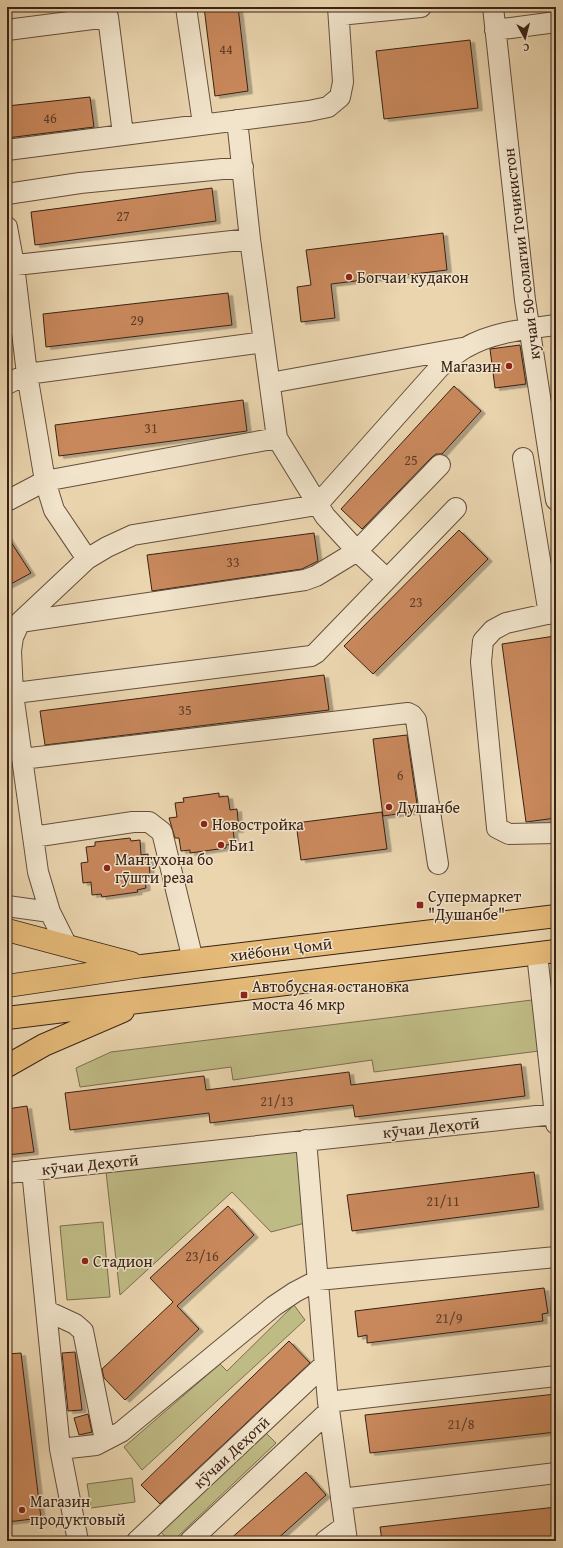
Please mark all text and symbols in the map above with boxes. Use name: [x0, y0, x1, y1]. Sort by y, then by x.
north arrow: [505, 18, 545, 58]
house number: 44: [219, 39, 233, 59]
text: С: [522, 40, 530, 56]
house number: 46: [43, 108, 57, 128]
street label: кучаи 50-солагии Точикистон: [496, 147, 546, 361]
house number: 27: [116, 206, 130, 226]
place label: Богчаи кудакон: [357, 265, 469, 289]
marker: Богчаи кудакон: [344, 272, 354, 282]
house number: 29: [130, 310, 144, 330]
place label: Магазин: [441, 354, 501, 378]
marker: Магазин: [504, 361, 514, 371]
house number: 31: [144, 418, 158, 438]
house number: 25: [404, 450, 418, 470]
house number: 33: [226, 552, 240, 572]
house number: 23: [409, 592, 423, 612]
house number: 35: [178, 700, 192, 720]
house number: 6: [397, 765, 404, 785]
place label: Душанбе: [396, 795, 460, 819]
marker: Душанбе: [384, 802, 394, 812]
place label: Новостройка: [212, 812, 304, 836]
marker: Новостройка: [199, 819, 209, 829]
place label: Би1: [229, 833, 255, 857]
marker: Би1: [216, 840, 226, 850]
place label: Мантухона бо гӯшти реза: [115, 847, 213, 889]
marker: Мантухона бо гӯшти реза: [102, 863, 112, 873]
place label: Супермаркет "Душанбе": [428, 884, 522, 926]
marker: Супермаркет "Душанбе": [415, 900, 425, 910]
street label: хиёбони Ҷомӣ: [229, 931, 334, 967]
place label: Автобусная остановка моста 46 мкр: [252, 974, 410, 1016]
marker: Автобусная остановка моста 46 мкр: [239, 990, 249, 1000]
house number: 21/13: [260, 1091, 294, 1111]
street label: кӯчаи Деҳотӣ: [381, 1110, 481, 1144]
street label: кӯчаи Деҳотӣ: [40, 1147, 140, 1181]
house number: 21/11: [426, 1191, 460, 1211]
house number: 23/16: [185, 1246, 219, 1266]
place label: Стадион: [93, 1249, 153, 1273]
marker: Стадион: [80, 1256, 90, 1266]
house number: 21/9: [436, 1308, 463, 1328]
street label: кӯчаи Деҳотӣ: [187, 1410, 275, 1494]
house number: 21/8: [448, 1414, 475, 1434]
place label: Магазин продуктовый: [30, 1489, 126, 1531]
marker: Магазин продуктовый: [17, 1505, 27, 1515]

